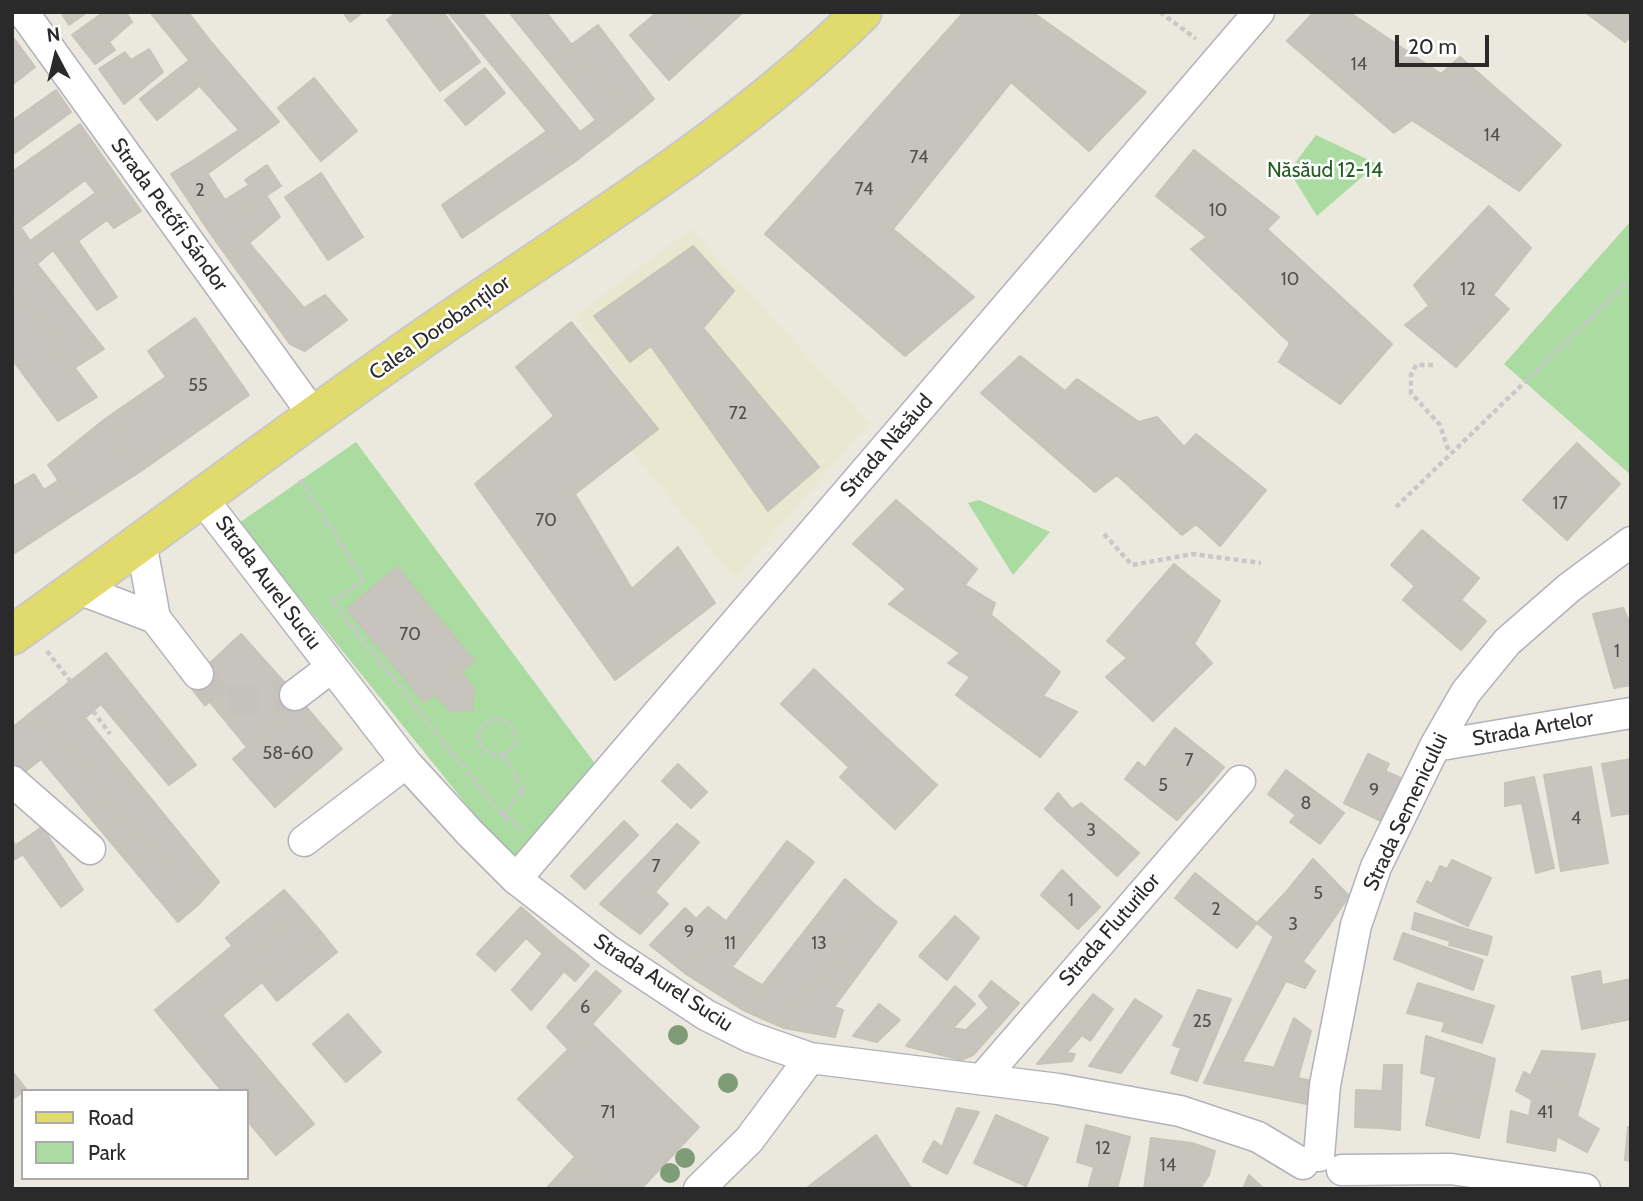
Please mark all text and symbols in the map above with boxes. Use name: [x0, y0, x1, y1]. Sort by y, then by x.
north arrow: [21, 21, 91, 91]
scale bar: [1398, 21, 1492, 65]
text: N: [45, 22, 61, 47]
text: 20 m: [1408, 34, 1457, 59]
house number: 14: [1351, 54, 1367, 76]
house number: 14: [1484, 125, 1500, 147]
street label: Strada Petőfi Sándor: [105, 133, 233, 297]
house number: 74: [910, 147, 928, 169]
park label: Năsăud 12-14: [1267, 158, 1383, 184]
house number: 74: [855, 179, 873, 201]
house number: 2: [195, 180, 205, 202]
house number: 10: [1209, 200, 1227, 222]
house number: 10: [1281, 269, 1299, 291]
street label: Calea Dorobanților: [365, 270, 515, 386]
house number: 12: [1460, 279, 1476, 301]
house number: 55: [188, 375, 208, 397]
street label: Strada Năsăud: [835, 389, 939, 503]
house number: 72: [729, 403, 747, 425]
house number: 17: [1553, 493, 1567, 515]
house number: 70: [535, 510, 557, 532]
street label: Strada Aurel Suciu: [210, 511, 326, 655]
house number: 70: [399, 624, 421, 646]
house number: 1: [1614, 641, 1620, 663]
street label: Strada Artelor: [1471, 706, 1595, 752]
street label: Strada Semenicului: [1358, 729, 1454, 895]
house number: 58-60: [262, 743, 314, 765]
house number: 7: [1184, 750, 1194, 772]
house number: 5: [1158, 775, 1168, 797]
house number: 9: [1369, 780, 1379, 802]
house number: 8: [1301, 793, 1311, 815]
house number: 4: [1571, 808, 1581, 830]
house number: 3: [1086, 820, 1096, 842]
house number: 7: [651, 856, 661, 878]
street label: Strada Fluturilor: [1054, 868, 1166, 992]
house number: 5: [1313, 883, 1323, 905]
house number: 1: [1068, 890, 1074, 912]
house number: 2: [1211, 899, 1221, 921]
house number: 3: [1288, 914, 1298, 936]
house number: 9: [684, 922, 694, 944]
street label: Strada Aurel Suciu: [589, 929, 737, 1037]
house number: 11: [724, 933, 736, 955]
house number: 13: [811, 933, 827, 955]
house number: 6: [580, 997, 590, 1019]
house number: 25: [1192, 1011, 1212, 1033]
legend: [21, 1089, 248, 1180]
house number: 71: [601, 1102, 615, 1124]
house number: 41: [1537, 1102, 1553, 1124]
text: Road: [88, 1105, 134, 1130]
house number: 12: [1095, 1138, 1111, 1160]
text: Park: [88, 1140, 126, 1165]
house number: 14: [1160, 1155, 1176, 1177]

